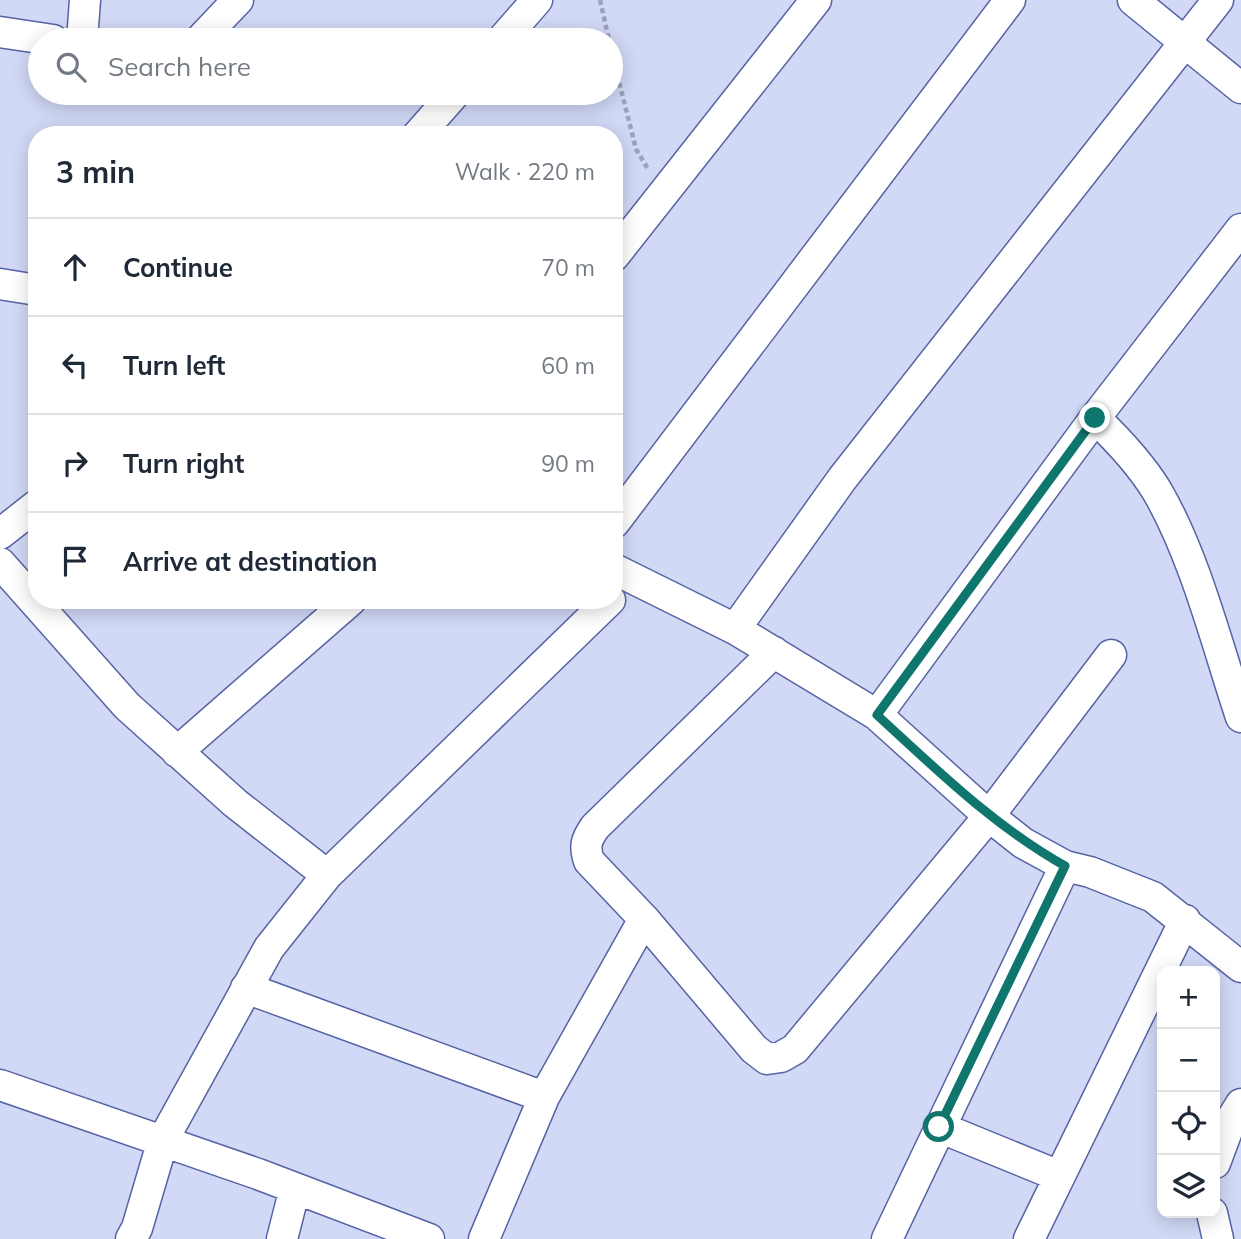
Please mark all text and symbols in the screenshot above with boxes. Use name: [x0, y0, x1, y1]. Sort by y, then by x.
search box: [28, 28, 623, 105]
icon: search: [52, 48, 90, 86]
text: Search here: [108, 50, 251, 83]
text: 3 min: [56, 153, 135, 191]
text: Walk · 220 m: [455, 157, 595, 186]
icon: ahead: [56, 248, 94, 286]
text: Continue: [123, 251, 233, 284]
text: 70 m: [541, 253, 595, 282]
icon: left: [56, 346, 94, 384]
text: Turn left: [123, 349, 225, 382]
text: 60 m: [541, 351, 595, 380]
route end: [1079, 402, 1110, 433]
icon: right: [56, 444, 94, 482]
text: Turn right: [123, 447, 244, 480]
text: 90 m: [541, 449, 595, 478]
icon: arrive: [56, 542, 94, 580]
text: Arrive at destination: [123, 545, 378, 578]
map controls: [1157, 966, 1220, 1218]
button: +: [1157, 966, 1220, 1029]
button: −: [1157, 1029, 1220, 1092]
button: locate: [1157, 1092, 1220, 1155]
route start: [923, 1111, 954, 1142]
button: layers: [1157, 1155, 1220, 1218]

